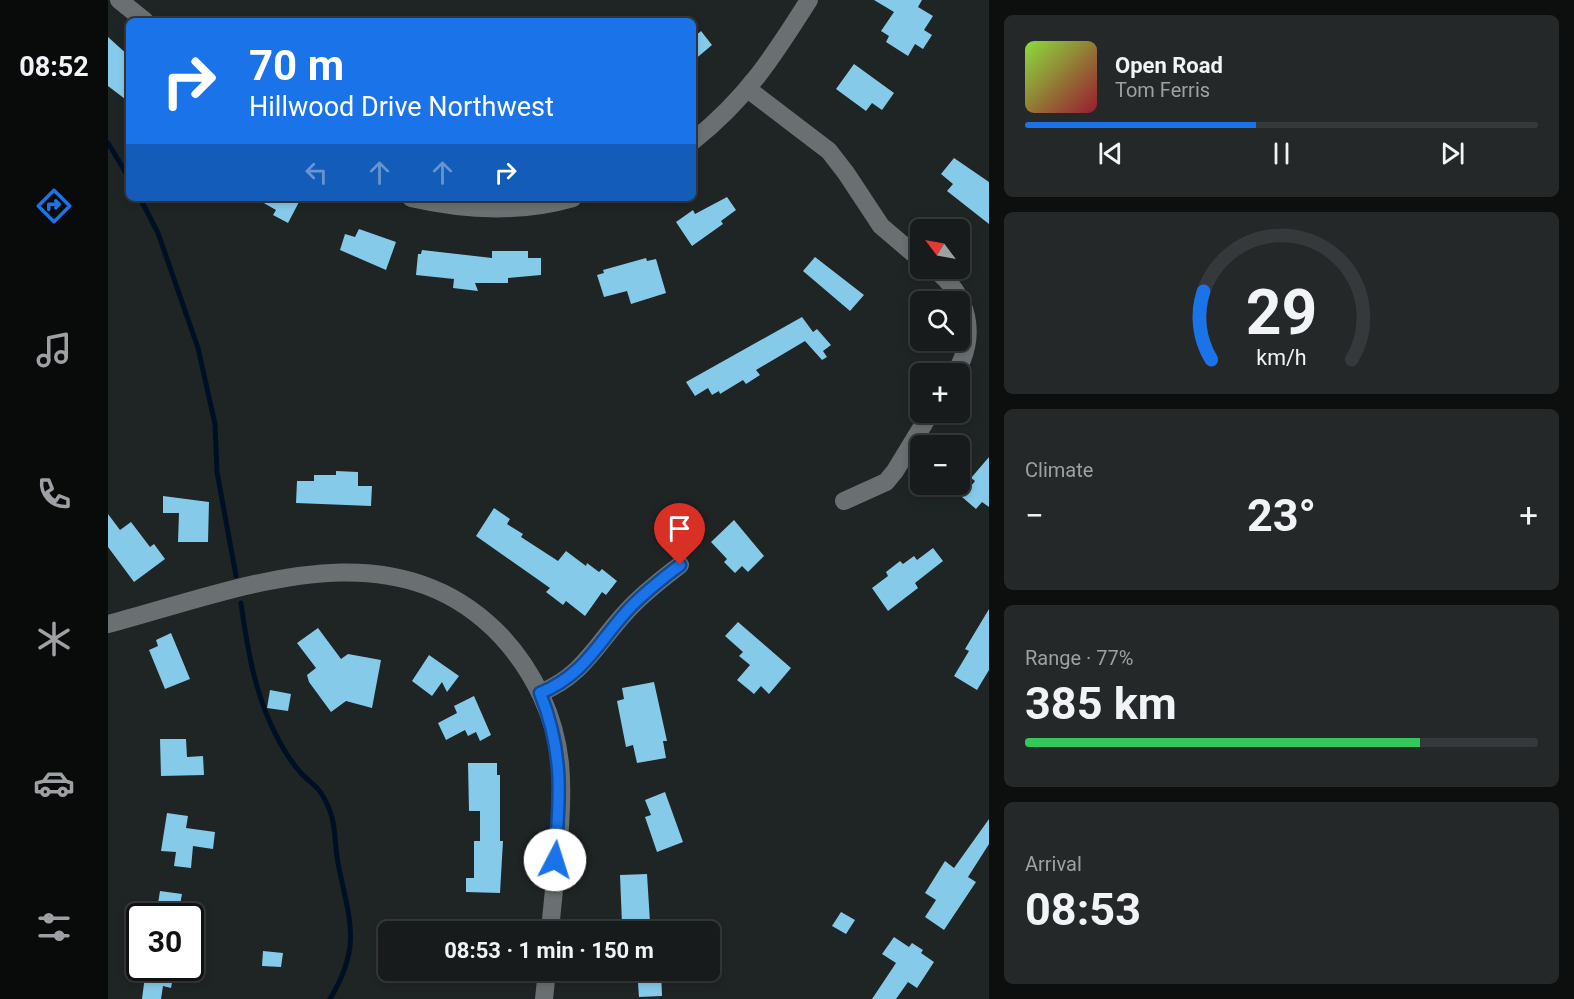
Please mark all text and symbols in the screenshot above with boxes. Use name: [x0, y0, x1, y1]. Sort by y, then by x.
text: 70 m: [249, 41, 344, 90]
icon: right: [150, 42, 228, 120]
text: 08:52: [19, 51, 89, 83]
text: Open Road: [1115, 53, 1223, 78]
text: Tom Ferris: [1115, 78, 1210, 102]
text: Hillwood Drive Northwest: [249, 91, 554, 123]
icon: previous: [1094, 137, 1127, 170]
icon: pause: [1265, 137, 1298, 170]
icon: next: [1436, 137, 1469, 170]
icon: left: [300, 156, 333, 189]
icon: ahead: [363, 156, 396, 189]
icon: ahead: [426, 156, 459, 189]
icon: right: [489, 156, 522, 189]
icon: directions: [33, 185, 75, 227]
north arrow: [910, 219, 970, 279]
map controls: [910, 219, 970, 495]
text: 29: [1246, 276, 1317, 349]
button: search: [910, 291, 970, 351]
icon: music: [33, 329, 75, 371]
text: km/h: [1256, 345, 1307, 370]
button: +: [910, 363, 970, 423]
button: −: [910, 435, 970, 495]
text: Climate: [1025, 458, 1093, 482]
icon: phone: [33, 473, 75, 515]
text: 23°: [1247, 489, 1316, 542]
text: −: [1025, 496, 1044, 535]
text: +: [1519, 496, 1538, 535]
pin: [654, 503, 705, 565]
icon: arrive: [663, 512, 696, 545]
icon: climate: [33, 618, 75, 660]
text: Range · 77%: [1025, 646, 1133, 670]
text: 385 km: [1025, 677, 1177, 730]
icon: car: [33, 762, 75, 804]
position arrow: [523, 828, 587, 892]
text: Arrival: [1025, 852, 1082, 876]
text: 08:53: [1025, 883, 1141, 936]
speed limit sign: 30: [126, 903, 204, 981]
icon: filters: [33, 906, 75, 948]
text: 08:53 · 1 min · 150 m: [444, 938, 654, 963]

